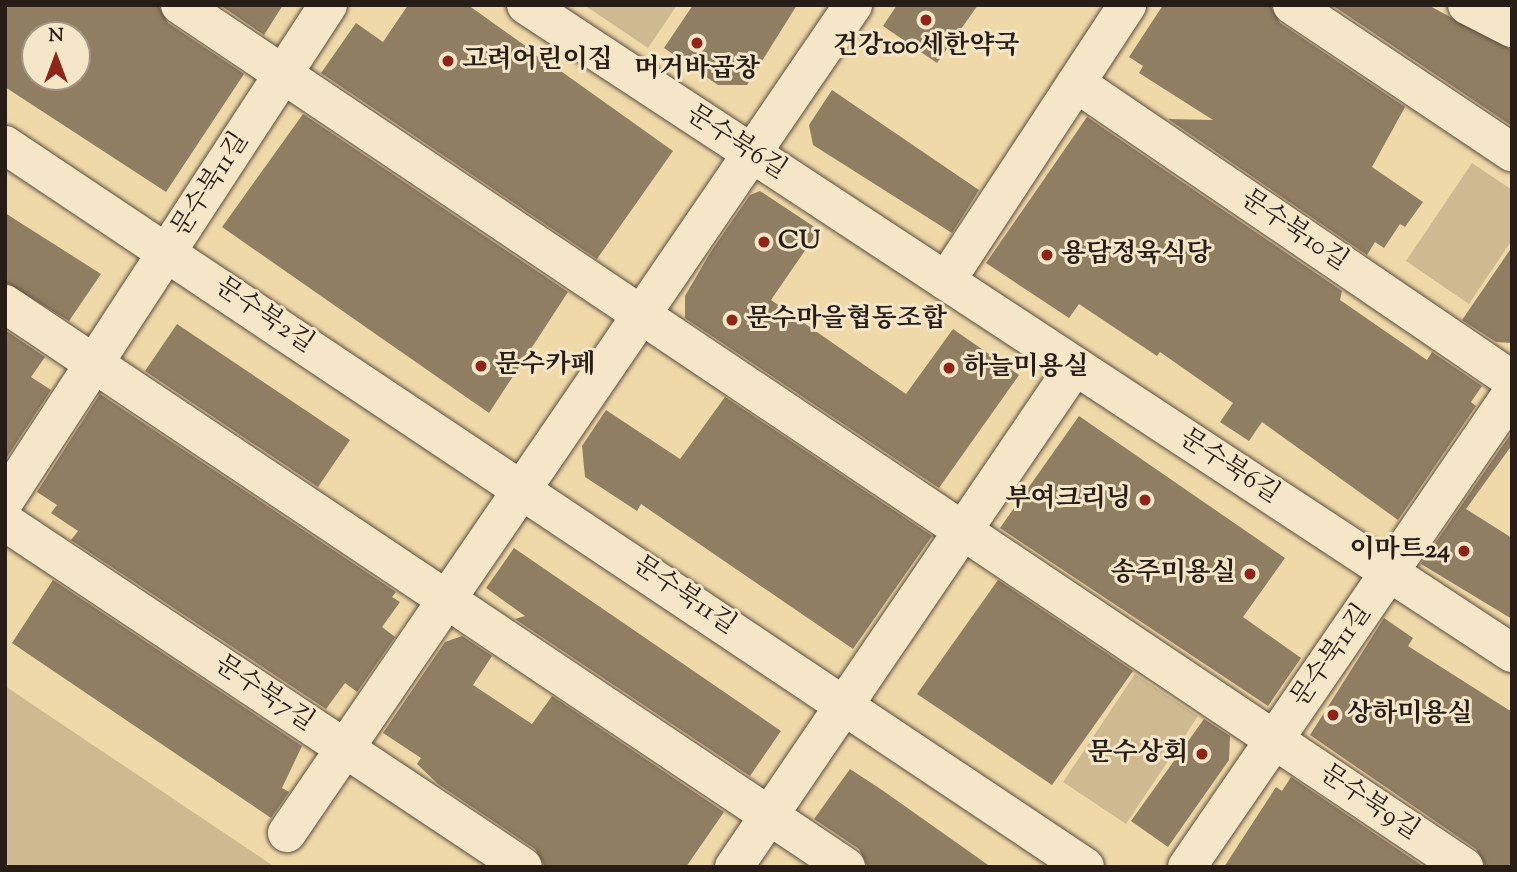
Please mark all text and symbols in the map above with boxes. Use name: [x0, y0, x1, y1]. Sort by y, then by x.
marker: 건강100세한약국: [918, 12, 934, 28]
north arrow: [21, 21, 91, 91]
text: N: [48, 23, 64, 50]
place label: 건강100세한약국: [833, 31, 1019, 63]
marker: 머거바곱창: [689, 35, 705, 51]
place label: 고려어린이집: [462, 45, 613, 77]
marker: 고려어린이집: [440, 53, 456, 69]
place label: 머거바곱창: [634, 54, 760, 86]
street label: 문수북6길: [680, 99, 792, 187]
street label: 문수북11길: [166, 127, 256, 243]
street label: 문수북10길: [1234, 184, 1354, 278]
place label: CU: [778, 226, 820, 258]
marker: CU: [756, 234, 772, 250]
place label: 용담정육식당: [1061, 239, 1212, 271]
marker: 용담정육식당: [1039, 247, 1055, 263]
street label: 문수북2길: [209, 272, 319, 360]
place label: 문수마을협동조합: [746, 304, 947, 336]
marker: 문수마을협동조합: [724, 312, 740, 328]
place label: 문수카페: [495, 350, 595, 382]
place label: 하늘미용실: [963, 352, 1089, 384]
marker: 문수카페: [473, 358, 489, 374]
marker: 하늘미용실: [941, 360, 957, 376]
street label: 문수북6길: [1173, 423, 1285, 511]
place label: 부여크리닝: [1005, 484, 1131, 516]
marker: 부여크리닝: [1137, 492, 1153, 508]
place label: 이마트24: [1349, 535, 1450, 567]
marker: 이마트24: [1456, 543, 1472, 559]
street label: 문수북11길: [626, 550, 742, 642]
place label: 송주미용실: [1110, 558, 1236, 590]
marker: 송주미용실: [1242, 566, 1258, 582]
street label: 문수북11길: [1285, 599, 1379, 713]
street label: 문수북7길: [208, 649, 320, 739]
place label: 상하미용실: [1347, 699, 1473, 731]
marker: 상하미용실: [1325, 707, 1341, 723]
place label: 문수상회: [1088, 738, 1188, 770]
marker: 문수상회: [1194, 746, 1210, 762]
street label: 문수북9길: [1313, 758, 1425, 848]

